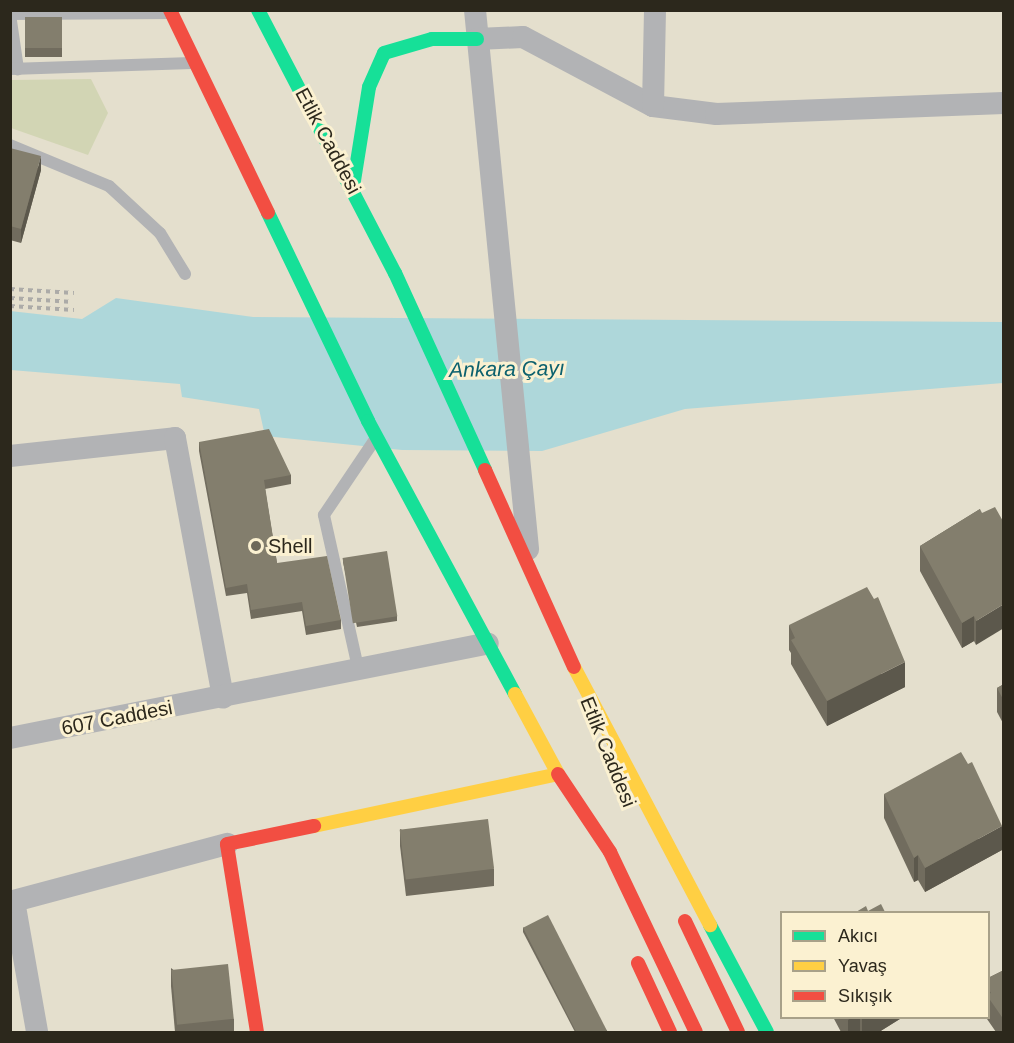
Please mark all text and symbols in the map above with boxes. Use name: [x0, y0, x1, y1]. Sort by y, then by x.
street label: Etlik Caddesi: [290, 84, 366, 198]
water label: Ankara Çayı: [449, 355, 565, 383]
place label: Shell: [268, 534, 312, 558]
marker: Shell: [249, 539, 263, 553]
street label: Etlik Caddesi: [575, 693, 641, 811]
street label: 607 Caddesi: [60, 696, 174, 740]
legend: [780, 911, 990, 1019]
text: Akıcı: [838, 926, 878, 946]
text: Yavaş: [838, 956, 887, 976]
text: Sıkışık: [838, 986, 892, 1006]

